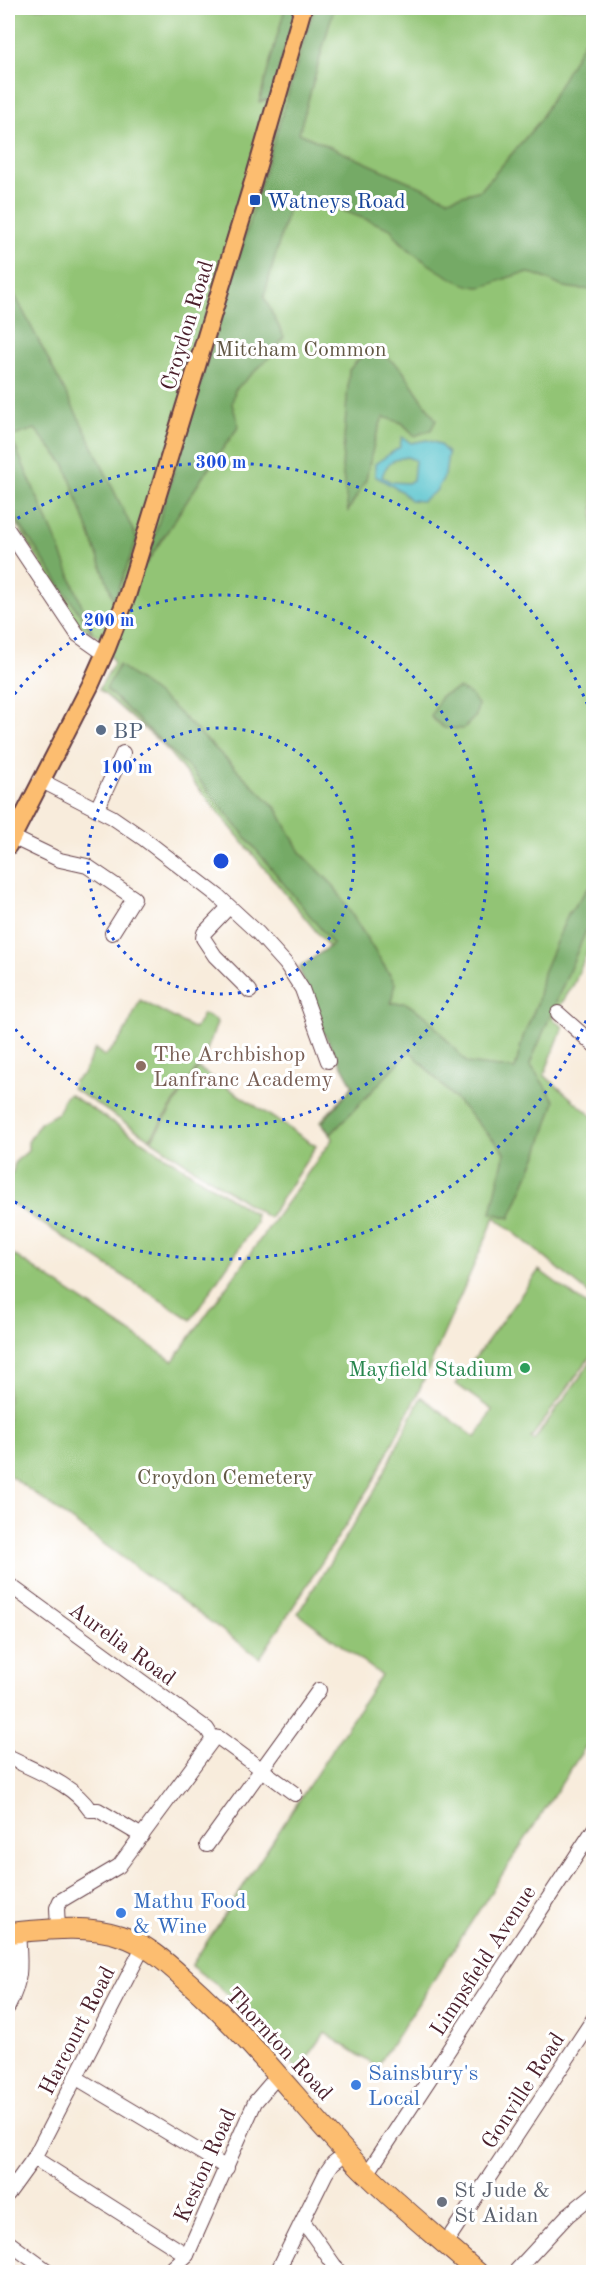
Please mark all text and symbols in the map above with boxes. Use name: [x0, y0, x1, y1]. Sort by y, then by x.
place label: Watneys Road: [267, 191, 406, 213]
marker: Watneys Road: [248, 193, 262, 207]
street label: Croydon Road: [158, 258, 218, 393]
park label: Mitcham Common: [215, 339, 387, 361]
text: 300 m: [196, 454, 246, 472]
text: 200 m: [84, 612, 134, 630]
place label: BP: [113, 721, 143, 743]
marker: BP: [94, 723, 108, 737]
text: 100 m: [102, 759, 152, 777]
centre of rings: [211, 851, 231, 871]
place label: The Archbishop Lanfranc Academy: [153, 1044, 334, 1091]
marker: The Archbishop Lanfranc Academy: [134, 1059, 148, 1073]
place label: Mayfield Stadium: [348, 1359, 513, 1381]
marker: Mayfield Stadium: [518, 1361, 532, 1375]
park label: Croydon Cemetery: [137, 1467, 314, 1489]
street label: Aurelia Road: [65, 1599, 179, 1690]
street label: Limpsfield Avenue: [427, 1882, 540, 2040]
place label: Mathu Food & Wine: [133, 1891, 246, 1938]
marker: Mathu Food & Wine: [114, 1906, 128, 1920]
street label: Harcourt Road: [36, 1963, 120, 2099]
street label: Thornton Road: [221, 1984, 336, 2105]
street label: Gonville Road: [478, 2029, 569, 2153]
place label: Sainsbury's Local: [368, 2063, 478, 2110]
marker: Sainsbury's Local: [349, 2078, 363, 2092]
street label: Keston Road: [171, 2106, 241, 2226]
place label: St Jude & St Aidan: [454, 2180, 550, 2227]
marker: St Jude & St Aidan: [435, 2195, 449, 2209]

